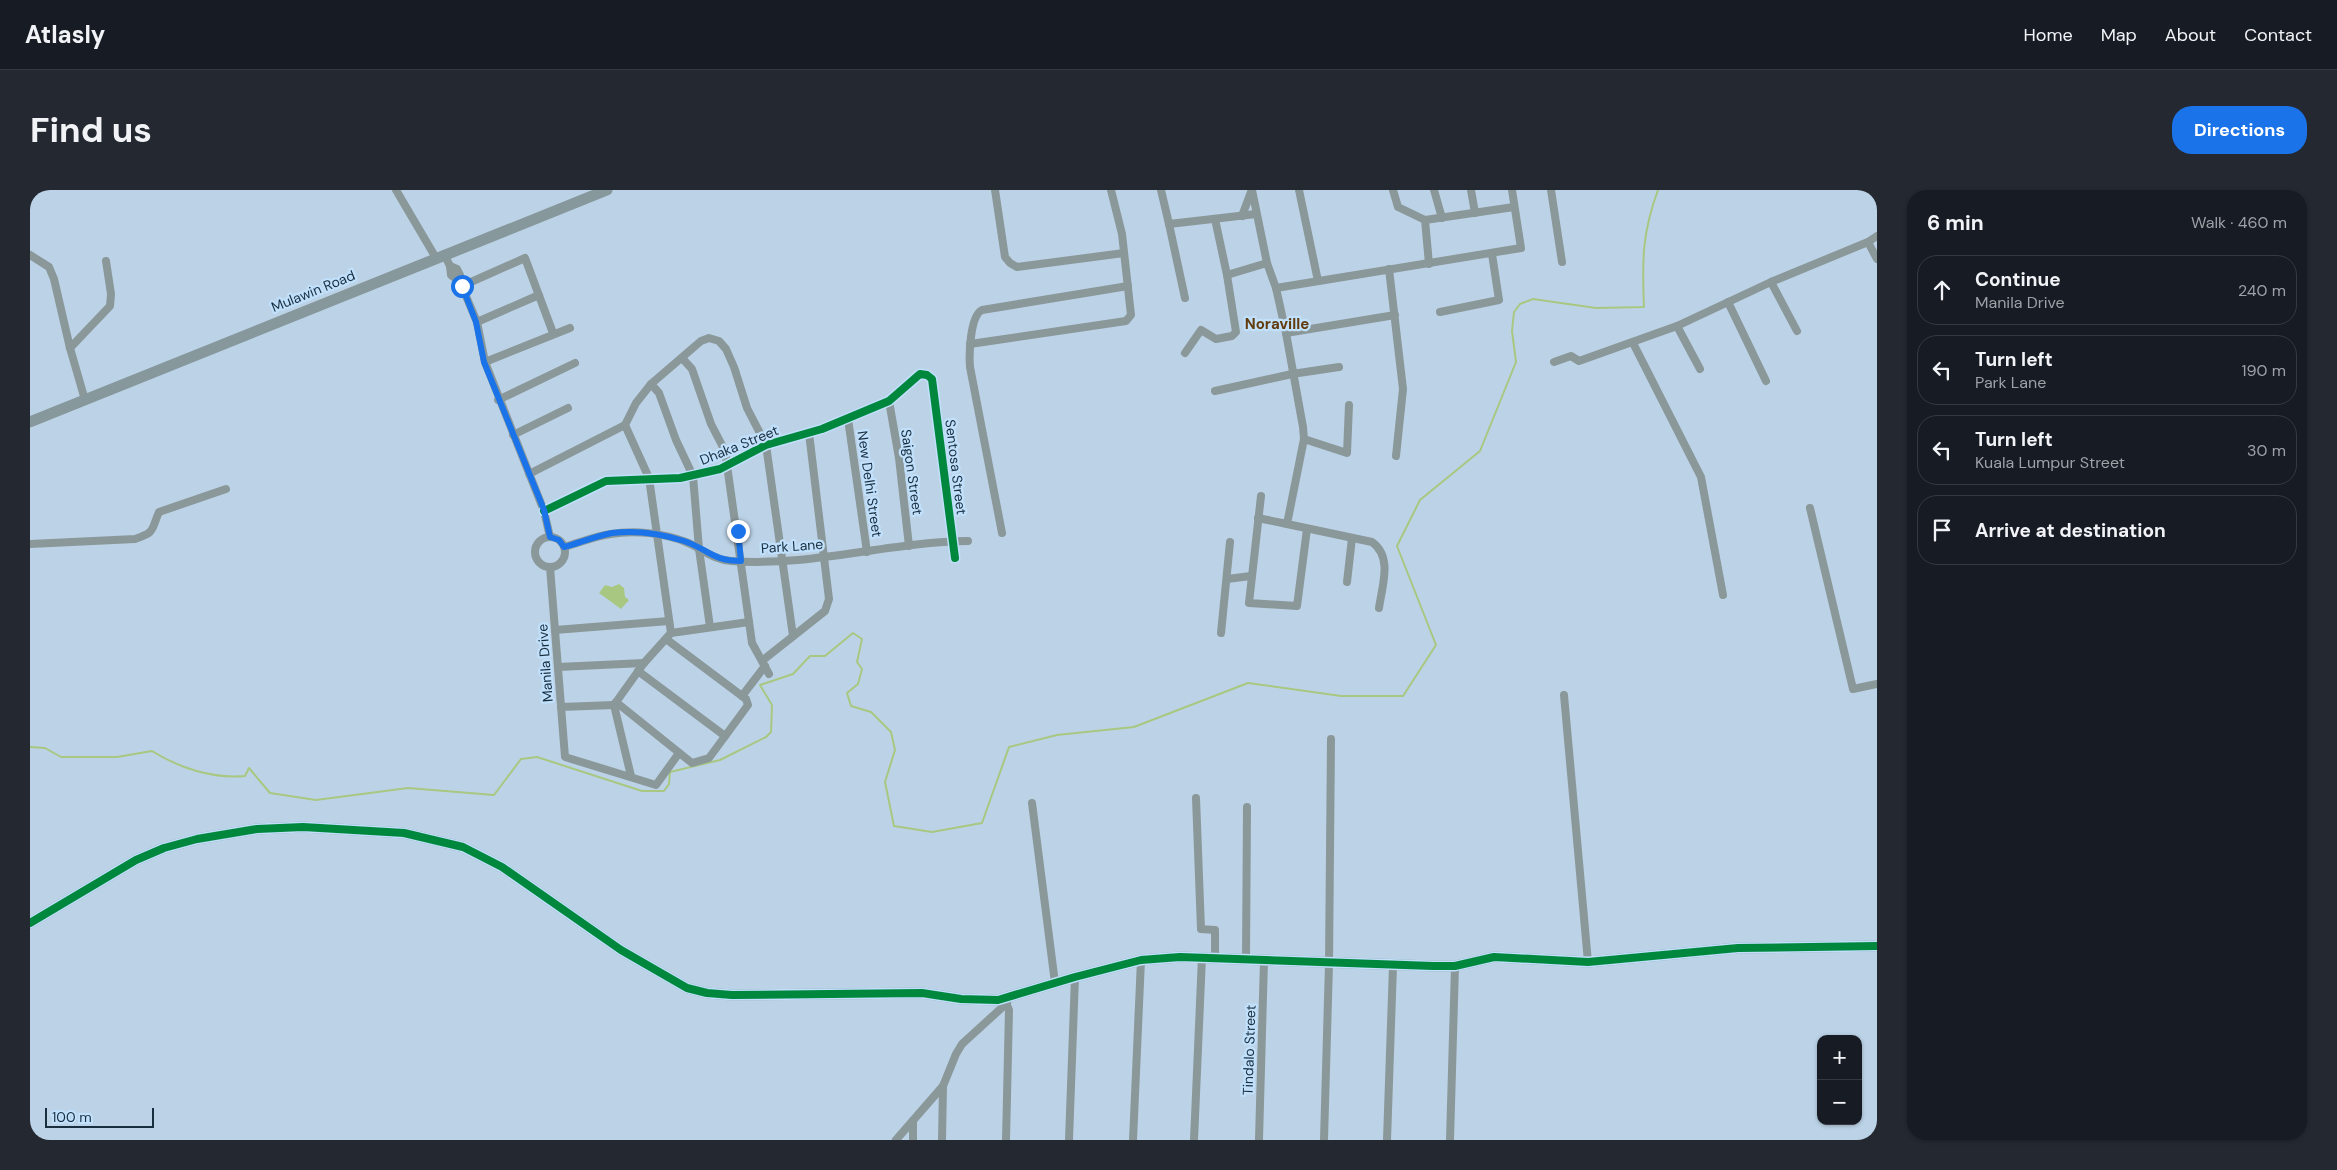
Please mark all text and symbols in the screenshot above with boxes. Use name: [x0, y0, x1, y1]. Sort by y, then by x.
text: Atlasly: [25, 19, 105, 50]
text: Home: [2023, 23, 2073, 47]
text: Map: [2101, 23, 2137, 47]
text: About: [2165, 23, 2216, 47]
text: Contact: [2244, 23, 2312, 47]
button: Directions: [2172, 106, 2307, 154]
text: Find us: [30, 107, 152, 153]
text: 6 min: [1927, 209, 1984, 237]
text: Walk · 460 m: [2191, 212, 2287, 233]
street label: Mulawin Road: [268, 266, 358, 316]
text: Continue: [1975, 267, 2061, 292]
route start: [451, 275, 474, 298]
icon: ahead: [1928, 276, 1956, 304]
text: 240 m: [2238, 280, 2286, 301]
text: Manila Drive: [1975, 292, 2065, 313]
district label: Noraville: [1245, 314, 1309, 334]
text: Turn left: [1975, 347, 2053, 372]
icon: left: [1928, 356, 1956, 384]
text: 190 m: [2242, 360, 2286, 381]
text: Park Lane: [1975, 372, 2046, 393]
street label: Sentosa Street: [941, 418, 971, 516]
street label: Dhaka Street: [697, 421, 781, 469]
text: Turn left: [1975, 427, 2053, 452]
street label: Saigon Street: [897, 428, 927, 516]
street label: New Delhi Street: [854, 430, 886, 538]
icon: left: [1928, 436, 1956, 464]
text: 30 m: [2247, 440, 2286, 461]
text: Kuala Lumpur Street: [1975, 452, 2125, 473]
icon: arrive: [1928, 516, 1956, 544]
text: Arrive at destination: [1975, 518, 2166, 543]
route end: [727, 520, 750, 543]
street label: Park Lane: [760, 535, 824, 557]
street label: Manila Drive: [533, 623, 557, 703]
street label: Tindalo Street: [1238, 1004, 1260, 1096]
map controls: [1817, 1035, 1862, 1125]
button: +: [1817, 1035, 1862, 1080]
button: −: [1817, 1080, 1862, 1125]
scale bar: [45, 1105, 154, 1128]
text: 100 m: [52, 1108, 92, 1126]

